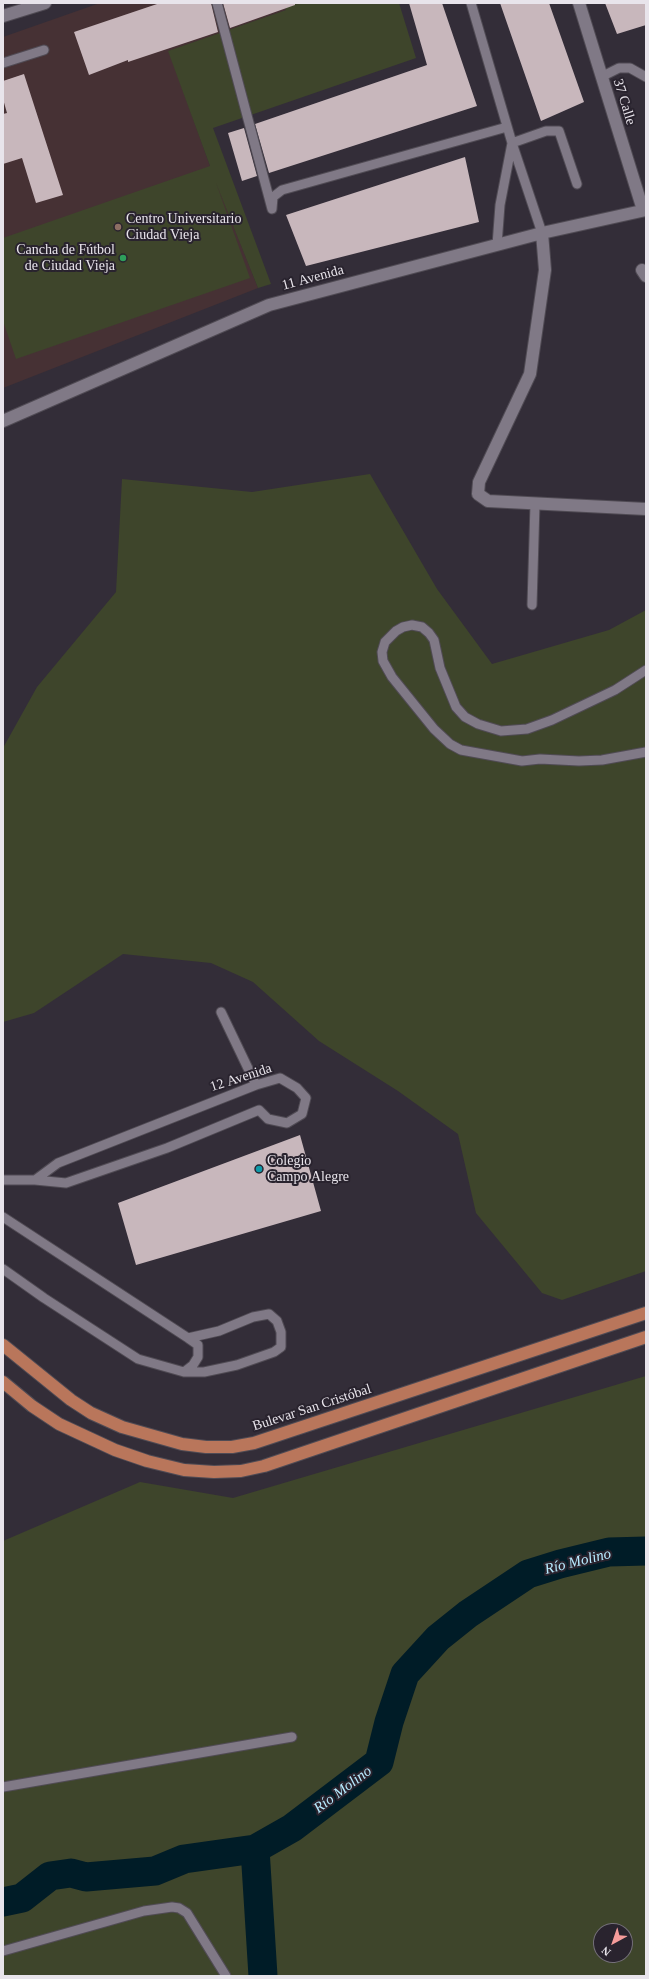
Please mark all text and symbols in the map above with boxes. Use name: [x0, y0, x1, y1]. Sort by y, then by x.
street label: 37 Calle: [609, 77, 639, 127]
place label: Centro Universitario Ciudad Vieja: [126, 211, 241, 244]
marker: Centro Universitario Ciudad Vieja: [113, 222, 123, 232]
place label: Cancha de Fútbol de Ciudad Vieja: [16, 242, 115, 274]
marker: Cancha de Fútbol de Ciudad Vieja: [118, 253, 128, 263]
street label: 11 Avenida: [280, 262, 346, 294]
street label: 12 Avenida: [208, 1060, 274, 1096]
place label: Colegio Campo Alegre: [267, 1153, 349, 1186]
marker: Colegio Campo Alegre: [254, 1164, 264, 1174]
street label: Bulevar San Cristóbal: [251, 1381, 373, 1435]
water label: Río Molino: [543, 1545, 613, 1579]
water label: Río Molino: [310, 1762, 376, 1818]
north arrow: [593, 1923, 633, 1963]
text: N: [599, 1944, 613, 1959]

